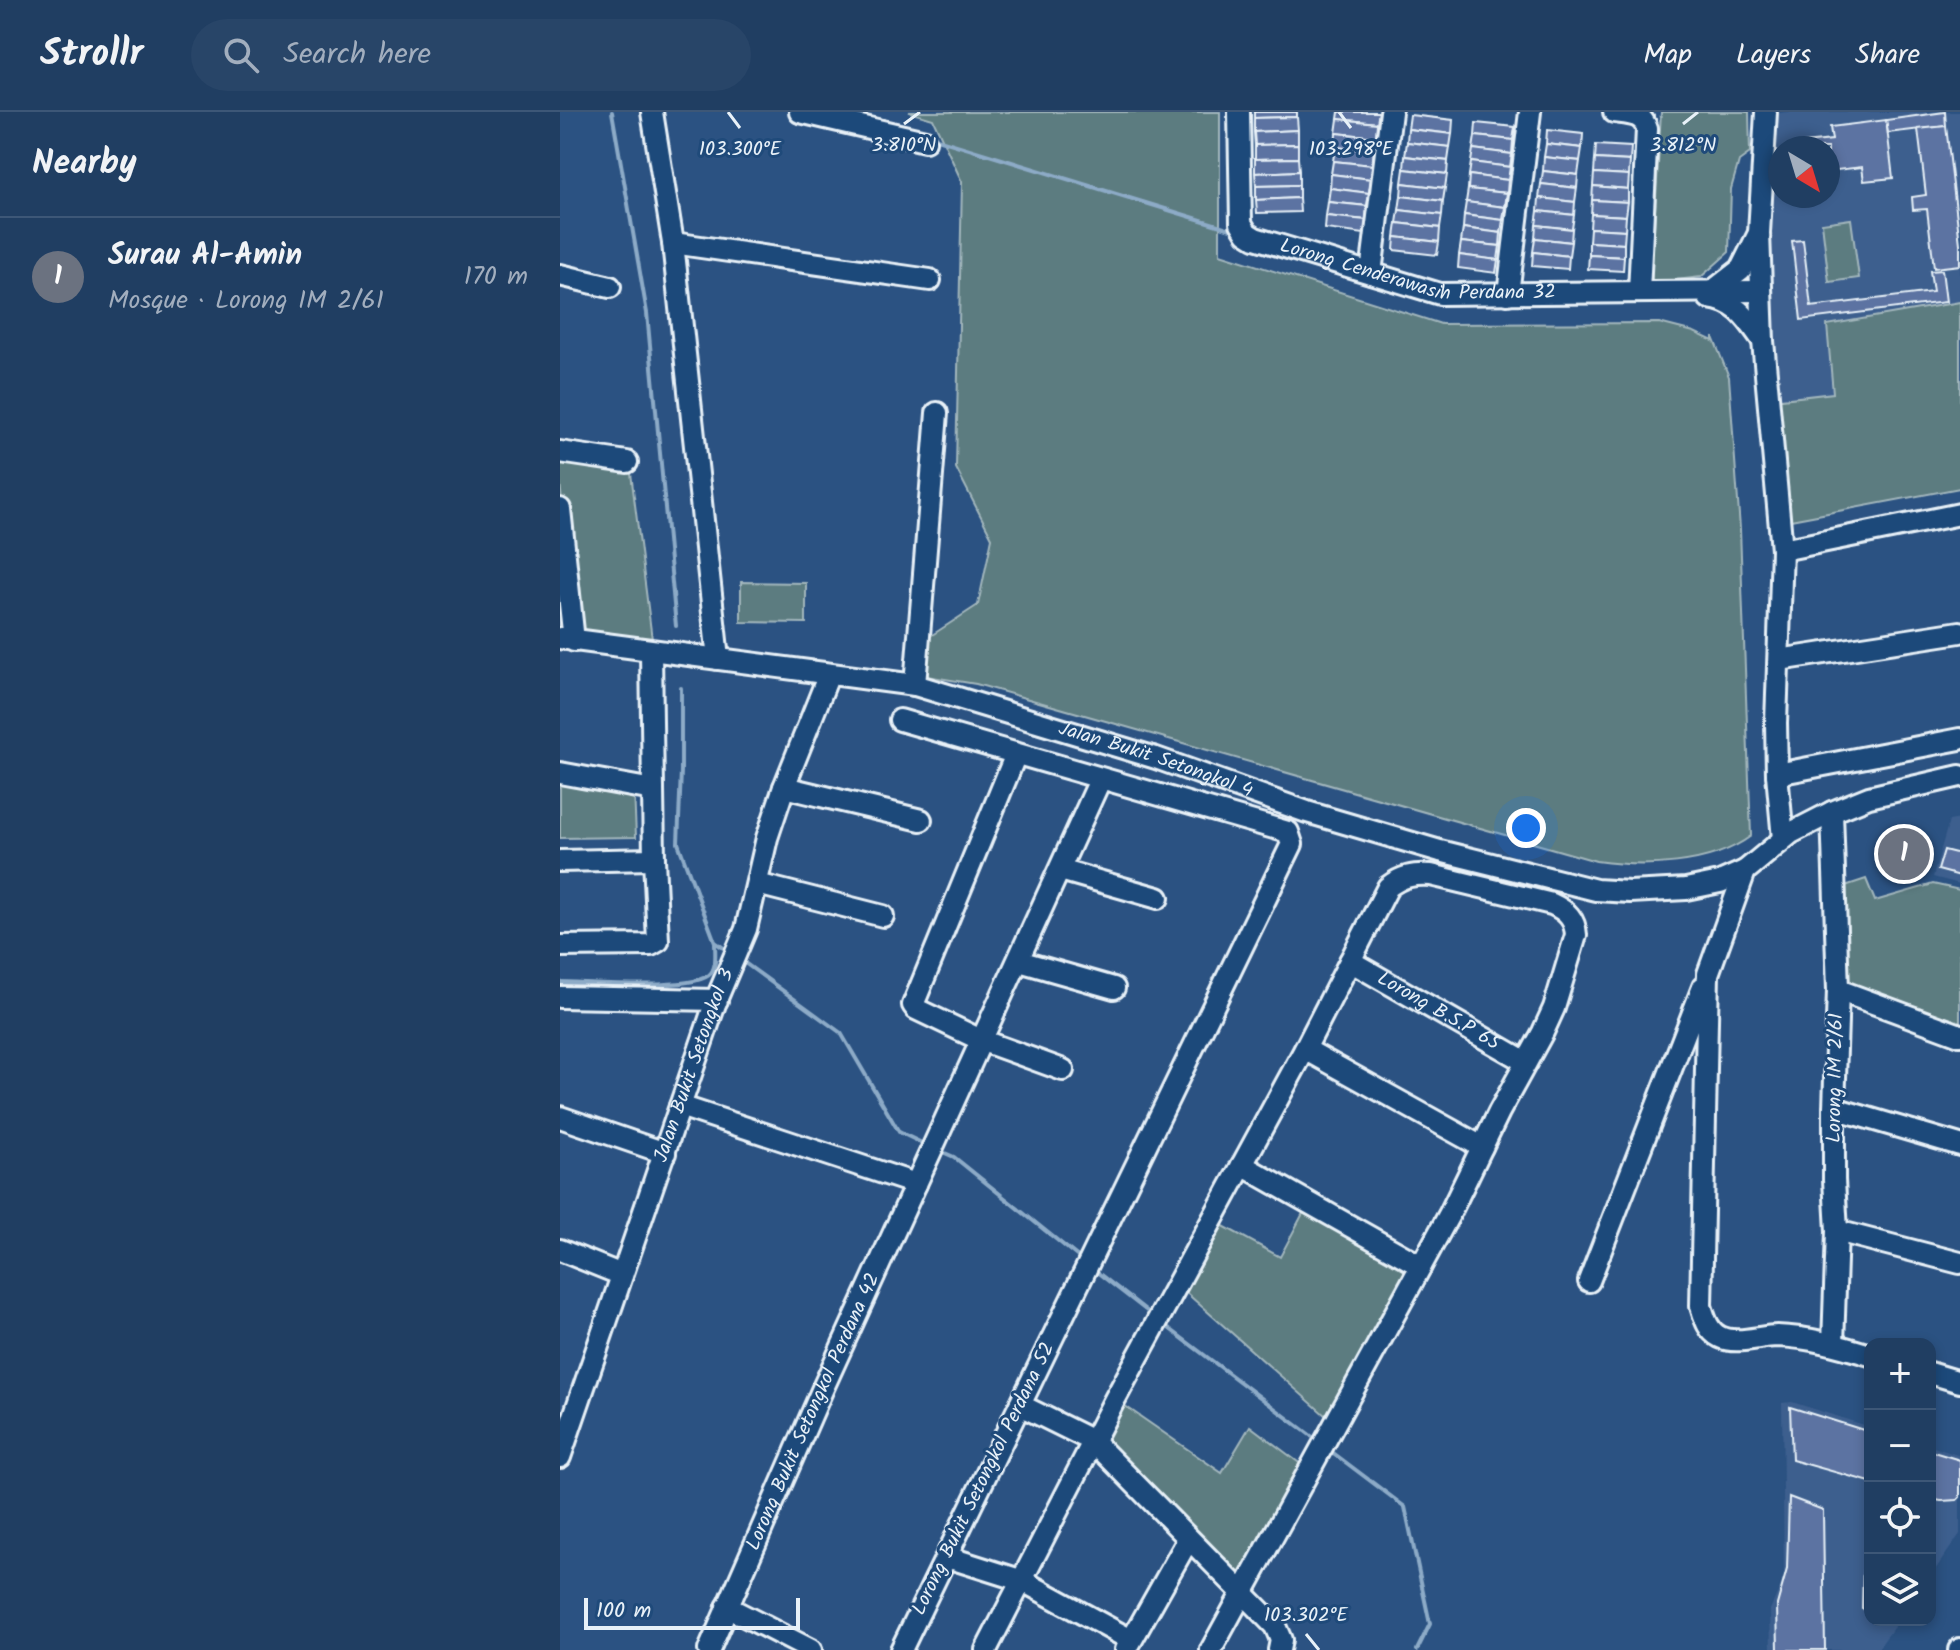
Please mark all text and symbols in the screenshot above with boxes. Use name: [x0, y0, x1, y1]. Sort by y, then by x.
search box: [191, 19, 751, 91]
text: Strollr: [40, 25, 143, 85]
text: Search here: [283, 31, 431, 79]
icon: search: [219, 33, 263, 77]
text: Map: [1643, 33, 1692, 78]
text: Layers: [1736, 33, 1811, 78]
text: Share: [1855, 33, 1920, 78]
text: 3.810°N: [872, 130, 936, 162]
text: 3.812°N: [1650, 130, 1716, 162]
text: 103.300°E: [699, 134, 782, 166]
text: 103.298°E: [1309, 134, 1394, 166]
north arrow: [1768, 136, 1840, 208]
text: Nearby: [32, 137, 137, 191]
street label: Lorong Cenderawasih Perdana 32: [1276, 230, 1556, 310]
text: Surau Al-Amin: [108, 232, 302, 280]
text: 1: [54, 256, 62, 298]
text: 170 m: [464, 256, 528, 298]
text: Mosque · Lorong IM 2/61: [108, 280, 384, 322]
street label: Jalan Bukit Setongkol 4: [1054, 713, 1257, 807]
your location: [1506, 808, 1546, 848]
pin: 1: [1878, 824, 1930, 884]
street label: Jalan Bukit Setongkol 3: [646, 964, 744, 1167]
street label: Lorong B.S.P 65: [1371, 964, 1507, 1060]
street label: Lorong IM 2/61: [1819, 1013, 1853, 1143]
street label: Lorong Bukit Setongkol Perdana 42: [738, 1268, 889, 1556]
street label: Lorong Bukit Setongkol Perdana 52: [904, 1337, 1064, 1621]
map controls: [1864, 1338, 1936, 1626]
button: +: [1864, 1338, 1936, 1410]
button: −: [1864, 1410, 1936, 1482]
button: locate: [1864, 1482, 1936, 1554]
button: layers: [1864, 1554, 1936, 1626]
scale bar: [584, 1594, 800, 1630]
text: 100 m: [596, 1594, 651, 1629]
text: 103.302°E: [1264, 1600, 1349, 1632]

